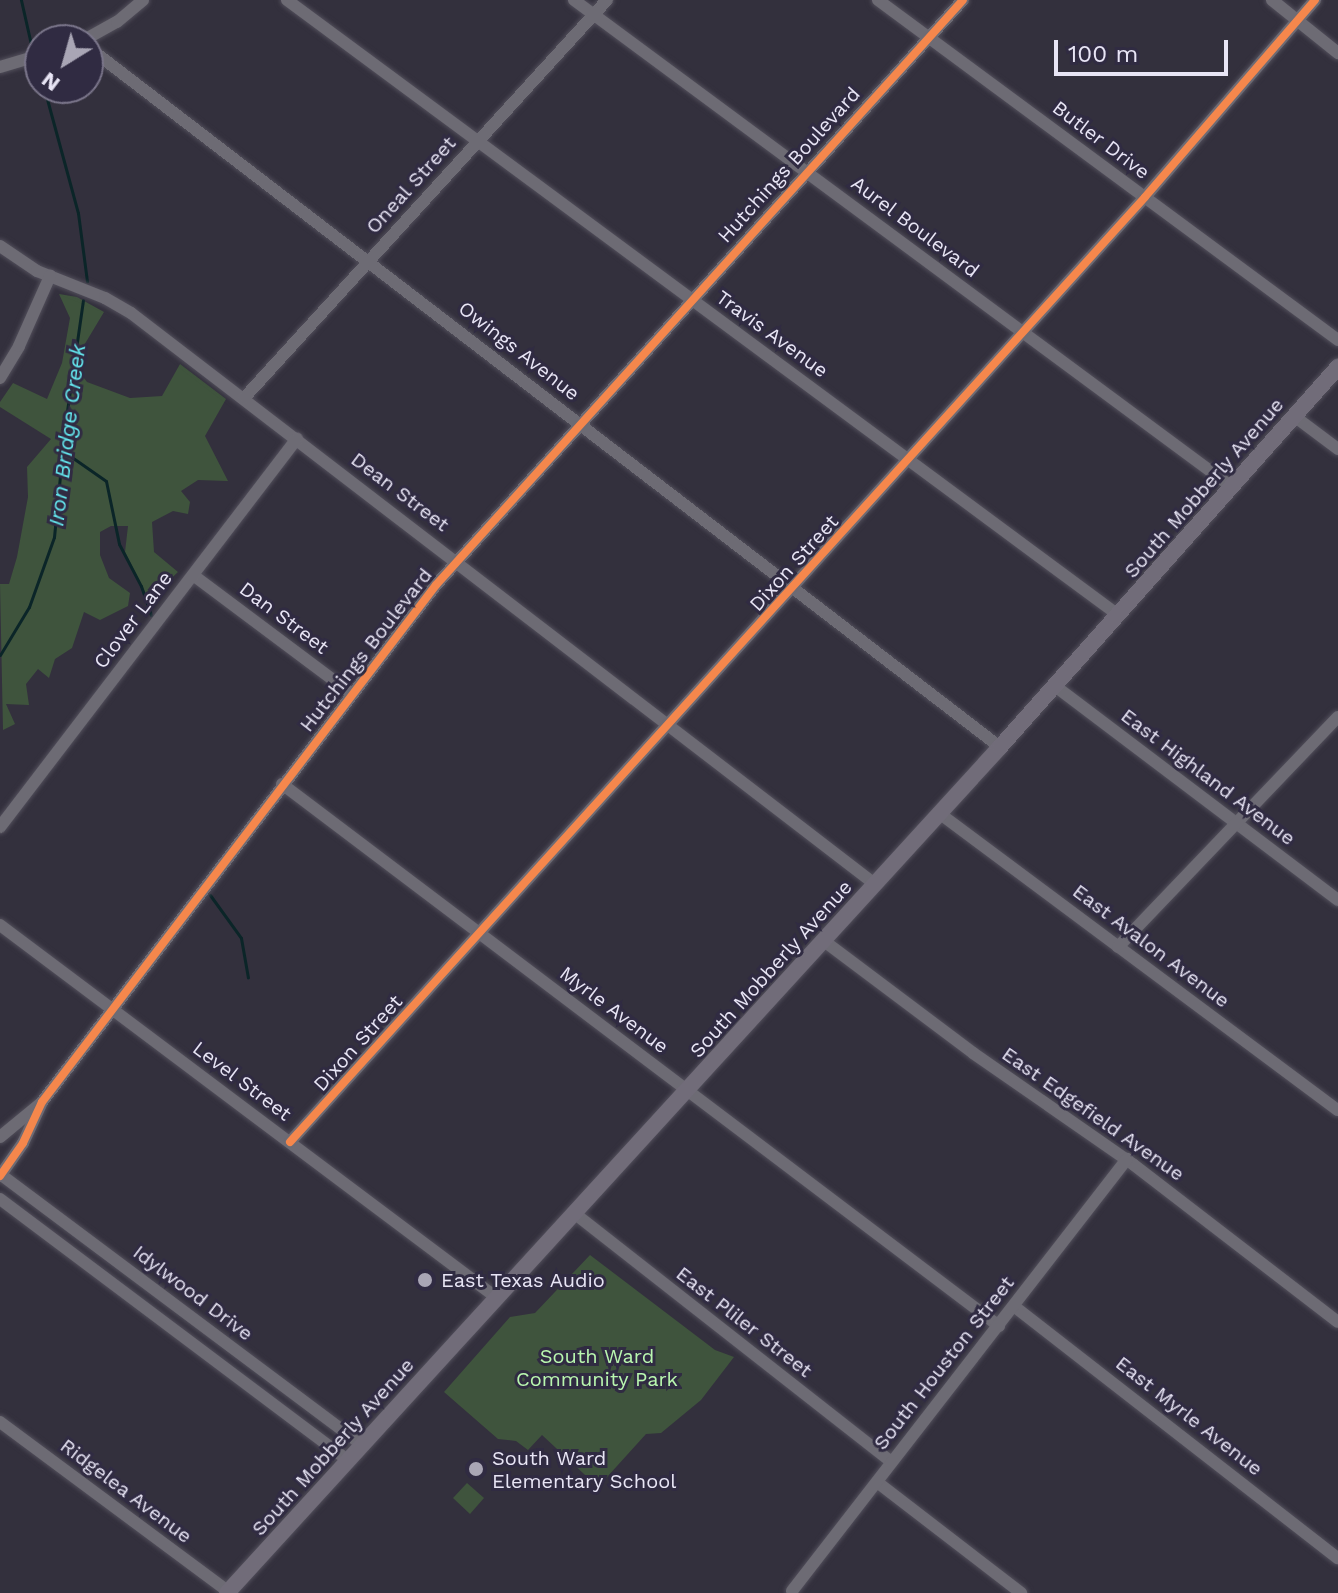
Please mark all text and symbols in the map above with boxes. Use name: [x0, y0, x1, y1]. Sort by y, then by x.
north arrow: [24, 24, 104, 104]
scale bar: [1058, 24, 1232, 74]
text: 100 m: [1068, 40, 1138, 68]
text: N: [36, 67, 64, 97]
street label: Hutchings Boulevard: [713, 82, 865, 248]
street label: Butler Drive: [1047, 95, 1155, 185]
street label: Oneal Street: [361, 131, 461, 239]
street label: Aurel Boulevard: [846, 171, 984, 283]
street label: Travis Avenue: [711, 285, 833, 383]
street label: Owings Avenue: [453, 296, 585, 406]
water label: Iron Bridge Creek: [43, 342, 91, 528]
street label: South Mobberly Avenue: [1119, 393, 1289, 583]
street label: Dean Street: [346, 447, 454, 537]
street label: Dixon Street: [744, 510, 844, 616]
street label: Hutchings Boulevard: [295, 563, 437, 737]
street label: Clover Lane: [89, 566, 177, 674]
street label: Dan Street: [235, 577, 333, 659]
street label: East Highland Avenue: [1116, 703, 1300, 851]
street label: South Mobberly Avenue: [684, 875, 858, 1063]
street label: East Avalon Avenue: [1067, 879, 1235, 1013]
street label: Myrle Avenue: [555, 961, 673, 1059]
street label: Dixon Street: [308, 990, 408, 1096]
street label: Level Street: [188, 1036, 296, 1126]
street label: East Edgefield Avenue: [997, 1042, 1189, 1186]
street label: Idylwood Drive: [128, 1240, 258, 1346]
street label: East Pliler Street: [671, 1261, 817, 1383]
place label: East Texas Audio: [441, 1268, 606, 1292]
marker: East Texas Audio: [416, 1271, 434, 1289]
street label: South Houston Street: [869, 1271, 1019, 1455]
park label: South Ward Community Park: [516, 1344, 678, 1391]
street label: East Myrle Avenue: [1110, 1351, 1268, 1481]
street label: South Mobberly Avenue: [246, 1353, 420, 1541]
street label: Ridgelea Avenue: [55, 1433, 197, 1549]
place label: South Ward Elementary School: [492, 1446, 677, 1493]
marker: South Ward Elementary School: [467, 1460, 485, 1478]

